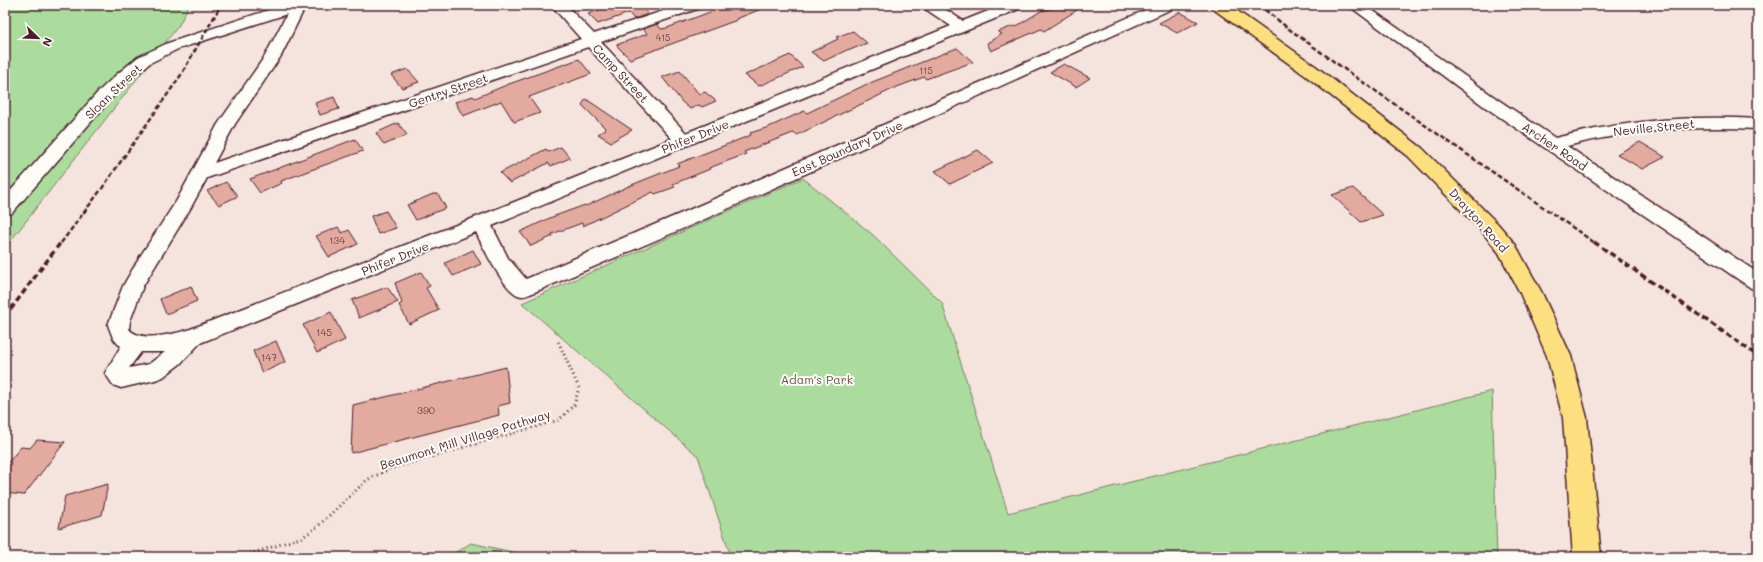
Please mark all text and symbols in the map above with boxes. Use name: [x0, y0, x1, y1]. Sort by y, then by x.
north arrow: [18, 18, 58, 58]
house number: 415: [656, 32, 670, 43]
text: N: [39, 35, 56, 49]
street label: Camp Street: [590, 40, 652, 106]
street label: Sloan Street: [81, 60, 145, 122]
house number: 115: [919, 65, 933, 76]
street label: Gentry Street: [406, 69, 490, 111]
street label: Phifer Drive: [659, 115, 731, 157]
street label: Neville Street: [1612, 115, 1696, 139]
street label: East Boundary Drive: [789, 116, 905, 180]
street label: Archer Road: [1519, 118, 1591, 174]
street label: Drayton Road: [1446, 185, 1512, 256]
house number: 134: [329, 233, 345, 247]
street label: Phifer Drive: [359, 237, 431, 279]
house number: 145: [316, 325, 332, 339]
house number: 147: [261, 350, 277, 364]
park label: Adam's Park: [781, 371, 853, 387]
house number: 390: [417, 403, 435, 417]
street label: Beaumont Mill Village Pathway: [378, 405, 552, 473]

